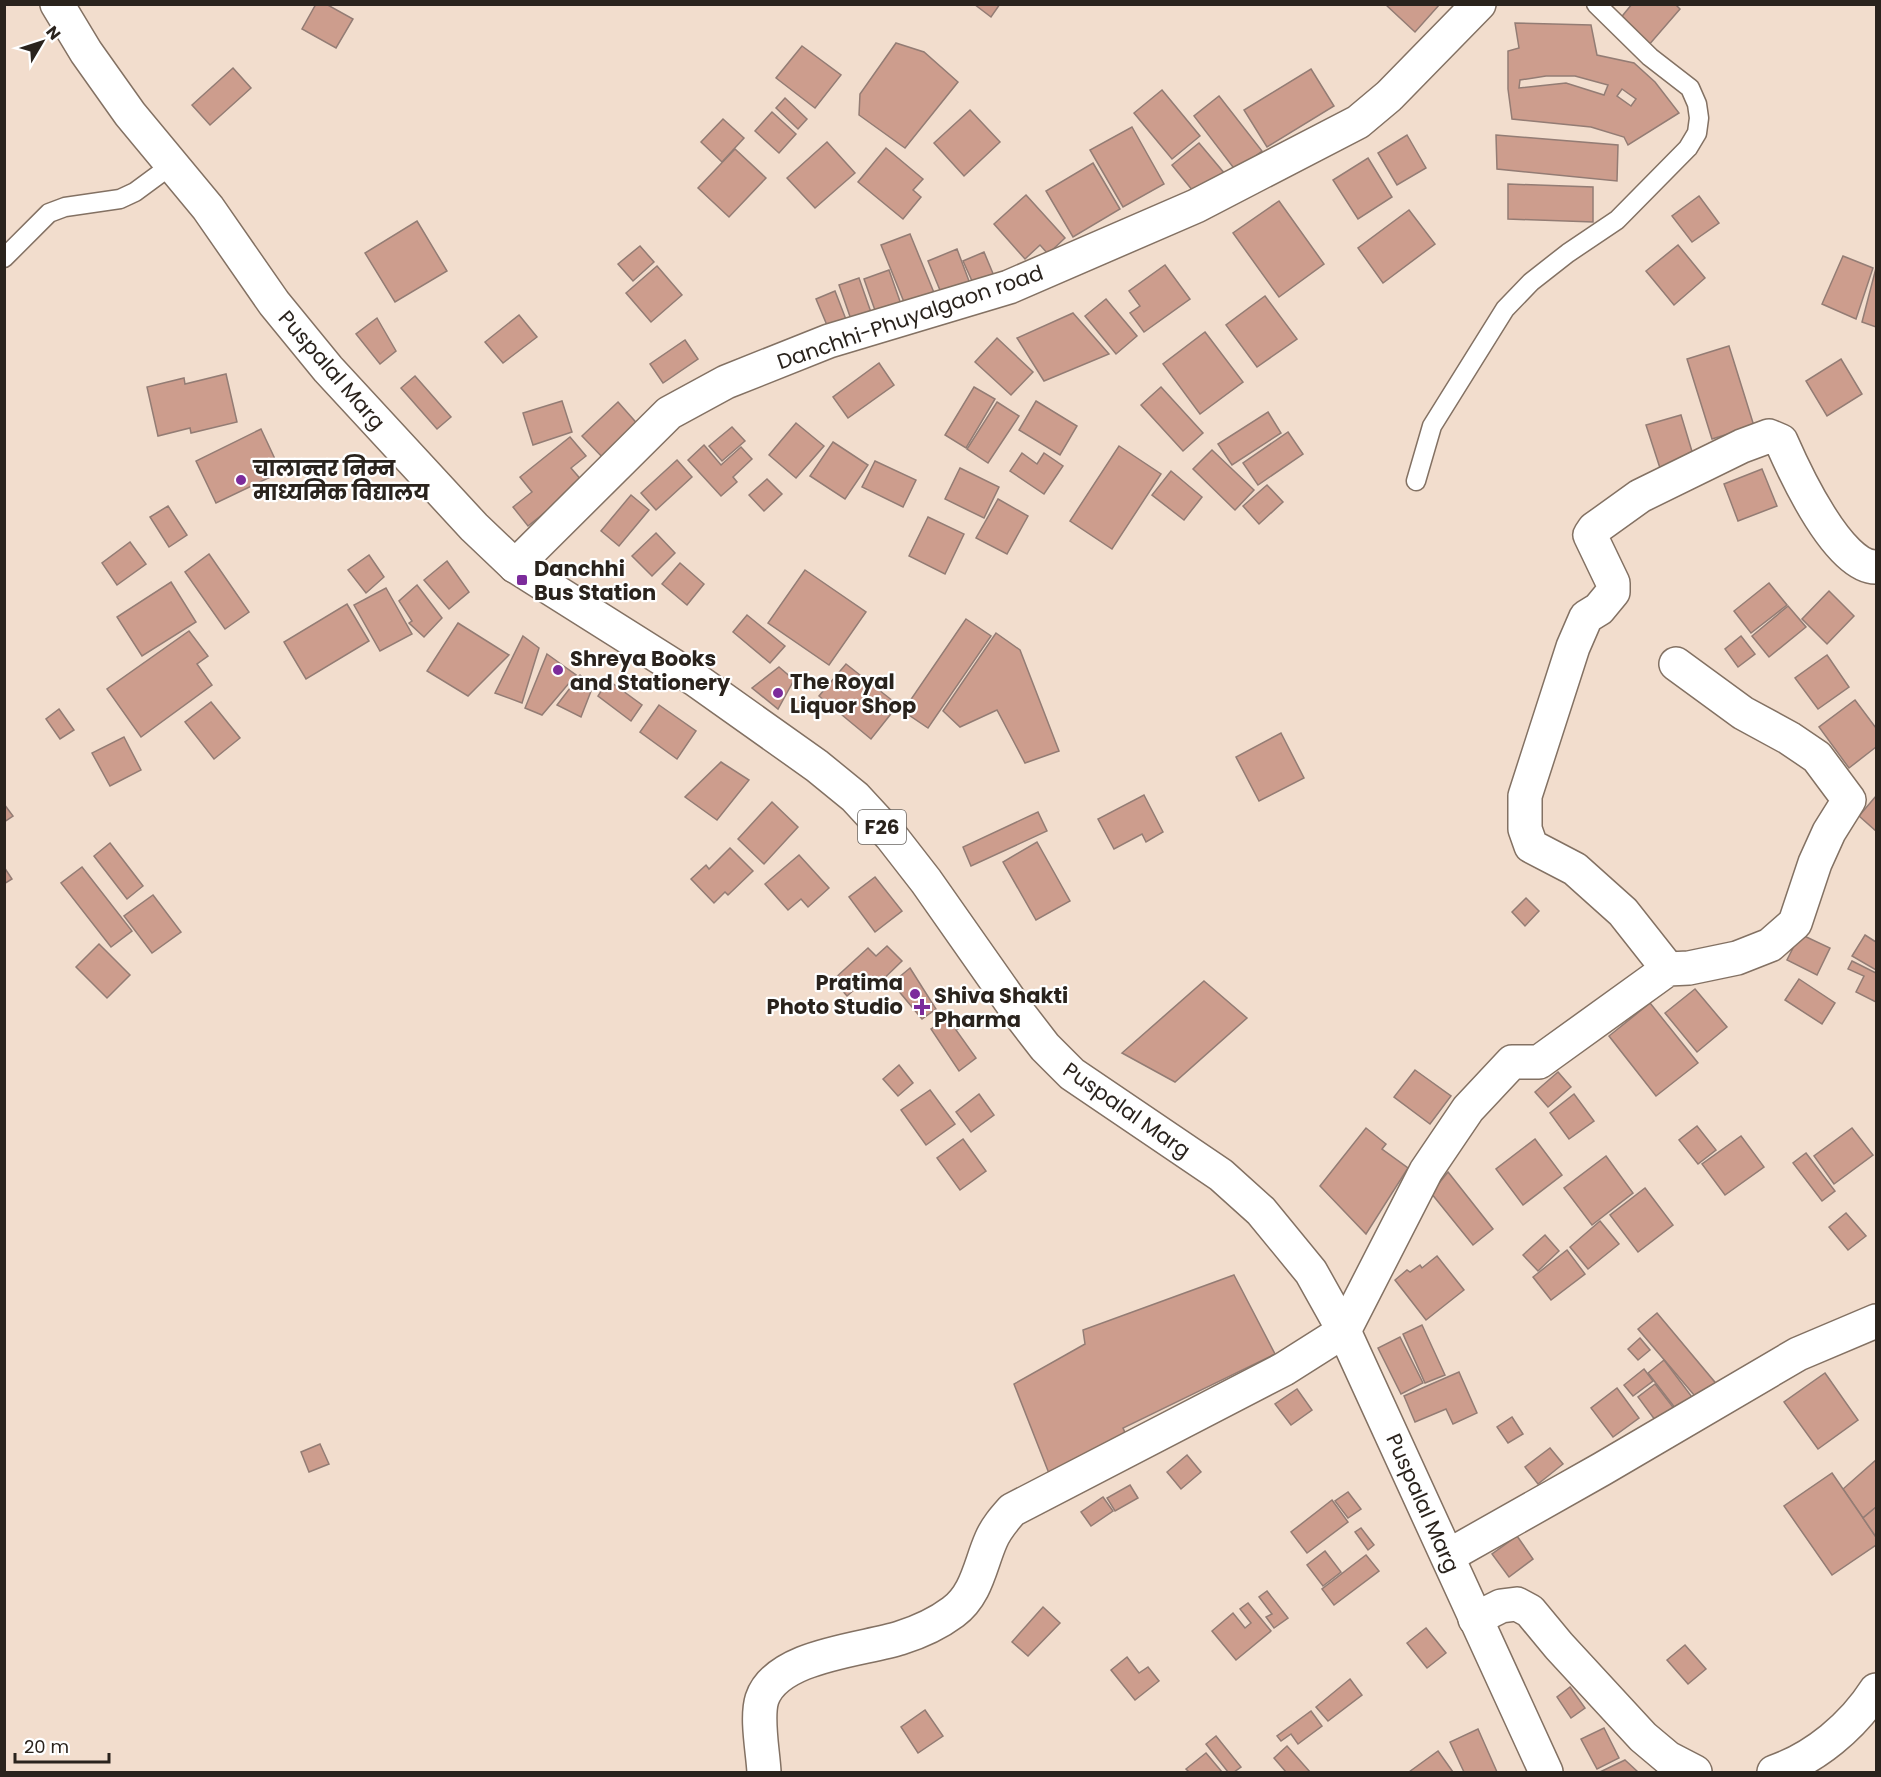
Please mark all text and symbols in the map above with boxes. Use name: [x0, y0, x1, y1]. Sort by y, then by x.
north arrow: [12, 12, 72, 72]
text: N: [41, 21, 66, 45]
street label: Danchhi-Phuyalgaon road: [773, 258, 1047, 376]
street label: Puspalal Marg: [272, 304, 392, 436]
place label: चालान्तर निम्न माध्यमिक विद्यालय: [252, 454, 430, 507]
marker: चालान्तर निम्न माध्यमिक विद्यालय: [234, 473, 248, 487]
place label: Danchhi Bus Station: [534, 554, 656, 607]
marker: Danchhi Bus Station: [515, 573, 529, 587]
place label: Shreya Books and Stationery: [570, 644, 731, 697]
marker: Shreya Books and Stationery: [551, 663, 565, 677]
place label: The Royal Liquor Shop: [790, 667, 916, 720]
marker: The Royal Liquor Shop: [771, 686, 785, 700]
road number: F26: [858, 810, 906, 844]
place label: Pratima Photo Studio: [767, 968, 903, 1021]
place label: Shiva Shakti Pharma: [934, 981, 1068, 1034]
marker: Pratima Photo Studio: [908, 987, 922, 1001]
marker: Shiva Shakti Pharma: [915, 1000, 929, 1014]
street label: Puspalal Marg: [1057, 1055, 1197, 1165]
street label: Puspalal Marg: [1379, 1429, 1467, 1577]
scale bar: [15, 1726, 110, 1764]
text: 20 m: [24, 1734, 69, 1759]

